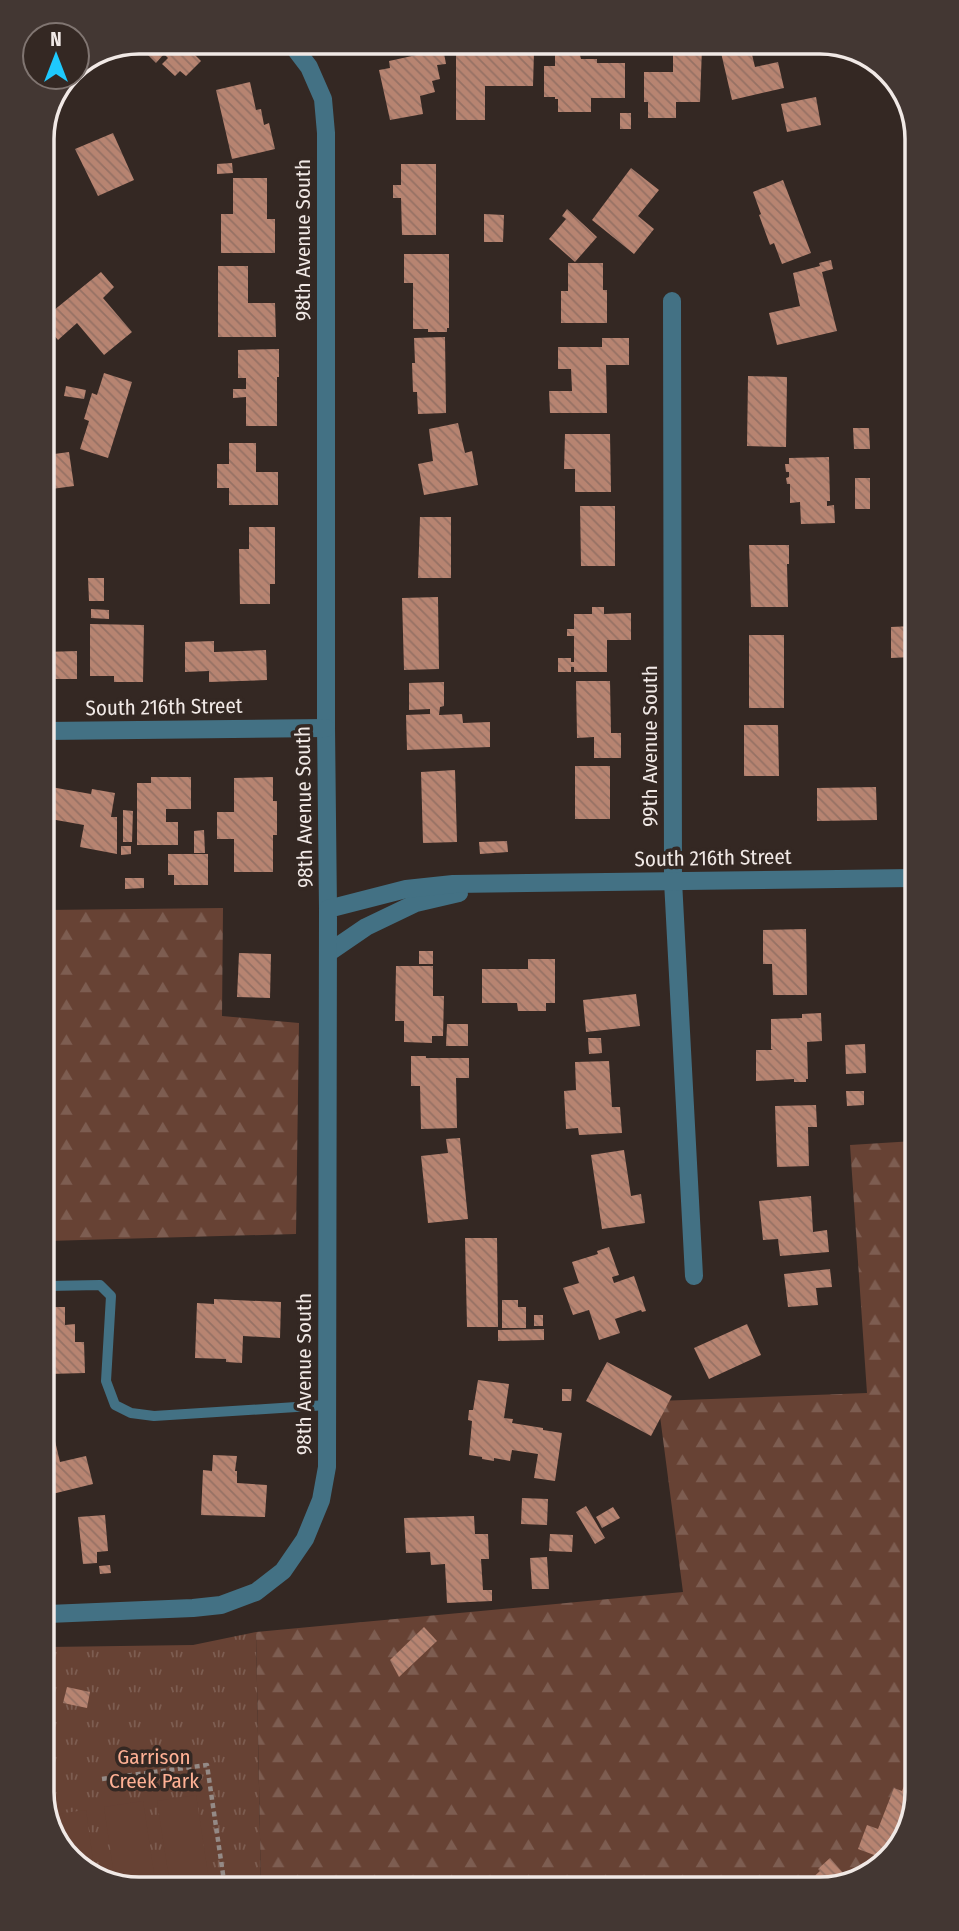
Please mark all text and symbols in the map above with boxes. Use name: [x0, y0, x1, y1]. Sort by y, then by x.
north arrow: [21, 21, 91, 91]
text: N: [50, 28, 62, 51]
street label: 98th Avenue South: [290, 159, 316, 321]
street label: 99th Avenue South: [637, 665, 663, 827]
street label: South 216th Street: [85, 693, 243, 721]
street label: 98th Avenue South: [290, 726, 318, 888]
street label: South 216th Street: [634, 844, 792, 872]
street label: 98th Avenue South: [291, 1293, 317, 1455]
park label: Garrison Creek Park: [109, 1744, 199, 1794]

